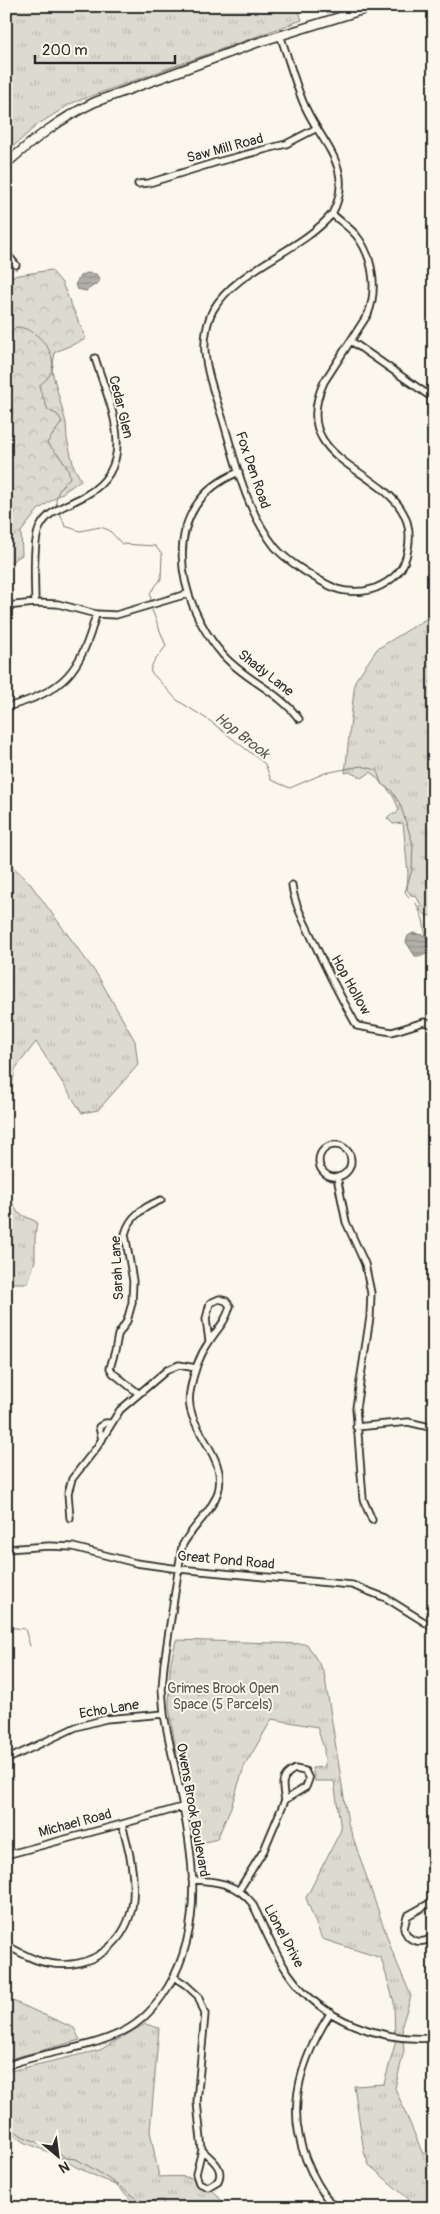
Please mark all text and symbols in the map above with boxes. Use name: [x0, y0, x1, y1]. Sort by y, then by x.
scale bar: [35, 32, 175, 64]
text: 200 m: [42, 41, 87, 60]
street label: Saw Mill Road: [185, 130, 265, 166]
street label: Cedar Glen: [105, 374, 137, 440]
street label: Fox Den Road: [232, 429, 274, 511]
street label: Shady Lane: [235, 646, 297, 700]
water label: Hop Brook: [211, 709, 274, 764]
street label: Hop Hollow: [328, 952, 375, 1018]
street label: Sarah Lane: [107, 1235, 127, 1301]
street label: Great Pond Road: [177, 1547, 275, 1573]
park label: Grimes Brook Open Space (5 Parcels): [167, 1680, 279, 1713]
street label: Echo Lane: [78, 1696, 140, 1722]
street label: Owens Brook Boulevard: [173, 1742, 213, 1878]
street label: Michael Road: [37, 1805, 114, 1841]
street label: Lionel Drive: [260, 1902, 308, 1970]
north arrow: [32, 2132, 82, 2182]
text: N: [56, 2157, 72, 2177]

